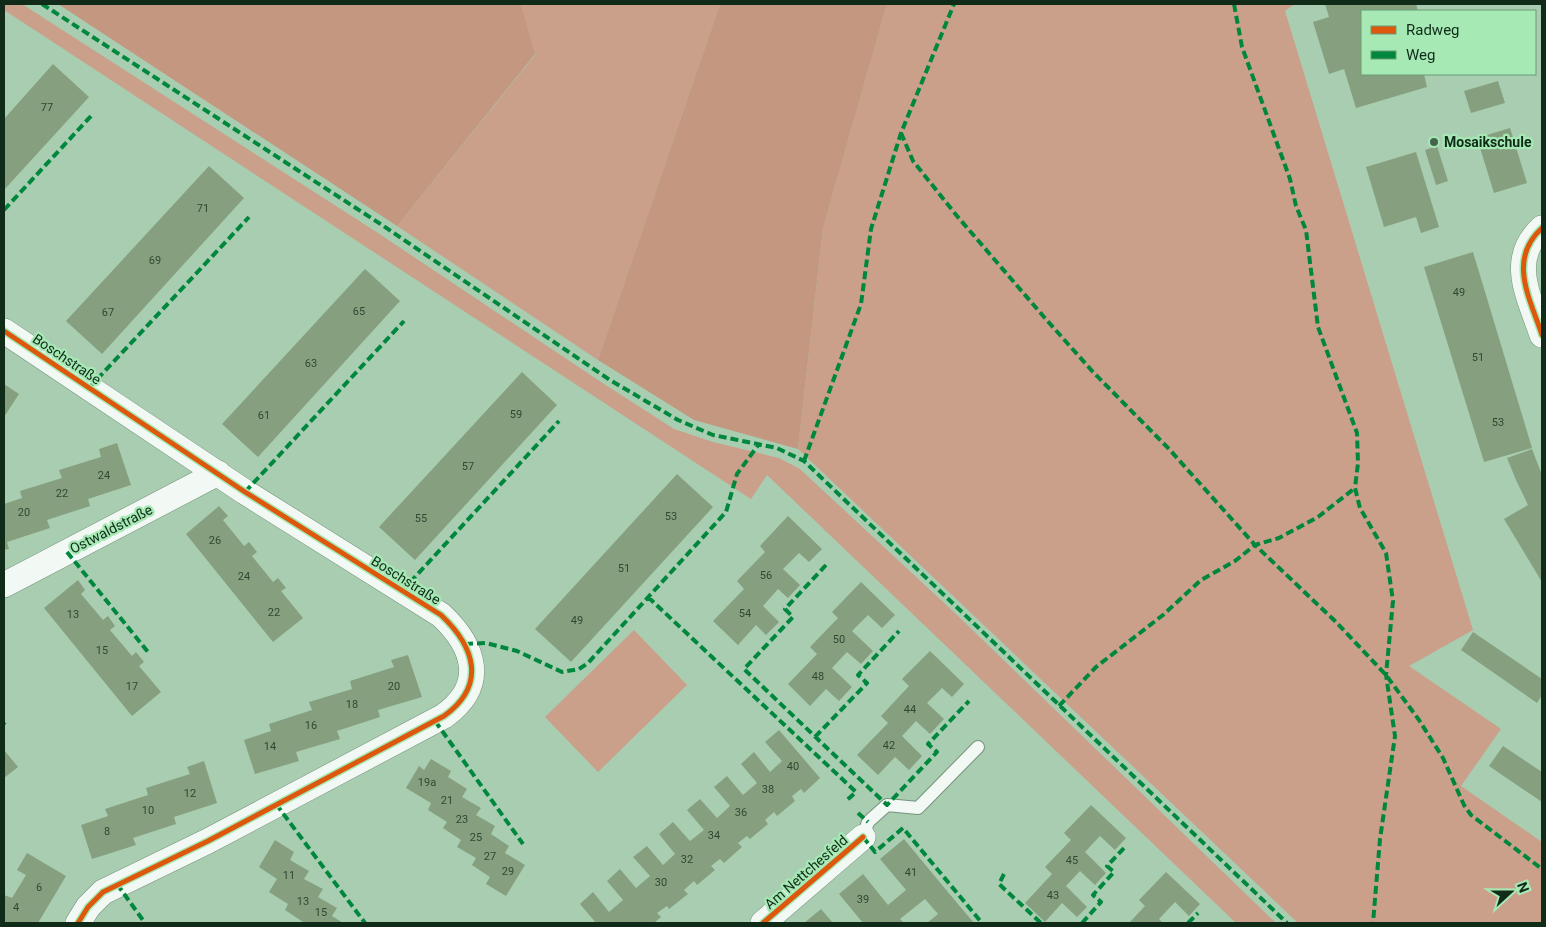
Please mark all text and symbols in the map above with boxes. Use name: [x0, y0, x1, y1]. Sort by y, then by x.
legend: [1361, 10, 1536, 75]
text: Radweg: [1406, 21, 1460, 39]
text: Weg: [1406, 46, 1435, 64]
house number: 77: [41, 101, 53, 114]
place label: Mosaikschule: [1444, 134, 1532, 150]
marker: Mosaikschule: [1428, 136, 1440, 148]
house number: 71: [197, 202, 209, 215]
house number: 69: [149, 254, 161, 267]
house number: 49: [1453, 286, 1465, 299]
house number: 65: [353, 305, 365, 318]
house number: 67: [102, 306, 114, 319]
street label: Boschstraße: [30, 330, 104, 388]
house number: 51: [1472, 351, 1484, 364]
house number: 63: [305, 357, 317, 370]
house number: 59: [510, 408, 522, 421]
house number: 61: [258, 409, 270, 422]
house number: 53: [1492, 416, 1504, 429]
house number: 57: [462, 460, 474, 473]
house number: 24: [98, 469, 110, 482]
house number: 22: [56, 487, 68, 500]
street label: Ostwaldstraße: [67, 501, 155, 557]
house number: 20: [18, 506, 30, 519]
house number: 53: [665, 510, 677, 523]
house number: 55: [415, 512, 427, 525]
house number: 26: [209, 534, 221, 547]
street label: Boschstraße: [368, 552, 444, 608]
house number: 51: [618, 562, 630, 575]
house number: 56: [760, 569, 772, 582]
house number: 24: [238, 570, 250, 583]
house number: 22: [268, 606, 280, 619]
house number: 54: [739, 607, 751, 620]
house number: 13: [67, 608, 79, 621]
house number: 49: [571, 614, 583, 627]
house number: 50: [833, 633, 845, 646]
house number: 15: [96, 644, 108, 657]
house number: 48: [812, 670, 824, 683]
house number: 17: [126, 680, 138, 693]
house number: 20: [388, 680, 400, 693]
house number: 18: [346, 698, 358, 711]
house number: 44: [904, 703, 916, 716]
house number: 16: [305, 719, 317, 732]
house number: 42: [883, 739, 895, 752]
house number: 14: [264, 740, 276, 753]
house number: 40: [787, 760, 799, 773]
house number: 19a: [418, 776, 436, 789]
house number: 38: [762, 783, 774, 796]
house number: 12: [184, 787, 196, 800]
house number: 21: [441, 794, 453, 807]
house number: 10: [142, 804, 154, 817]
house number: 36: [735, 806, 747, 819]
house number: 23: [456, 813, 468, 826]
house number: 8: [104, 825, 110, 838]
house number: 34: [708, 829, 720, 842]
house number: 25: [470, 831, 482, 844]
street label: Am Nettchesfeld: [761, 832, 851, 912]
house number: 27: [484, 850, 496, 863]
house number: 32: [681, 853, 693, 866]
house number: 45: [1066, 854, 1078, 867]
house number: 29: [502, 865, 514, 878]
house number: 41: [905, 866, 917, 879]
north arrow: [1486, 867, 1536, 917]
house number: 11: [283, 869, 295, 882]
house number: 30: [655, 876, 667, 889]
text: N: [1514, 880, 1532, 895]
house number: 6: [36, 881, 42, 894]
house number: 43: [1047, 889, 1059, 902]
house number: 39: [857, 893, 869, 906]
house number: 13: [297, 895, 309, 908]
house number: 4: [13, 901, 19, 914]
house number: 15: [315, 906, 327, 919]

